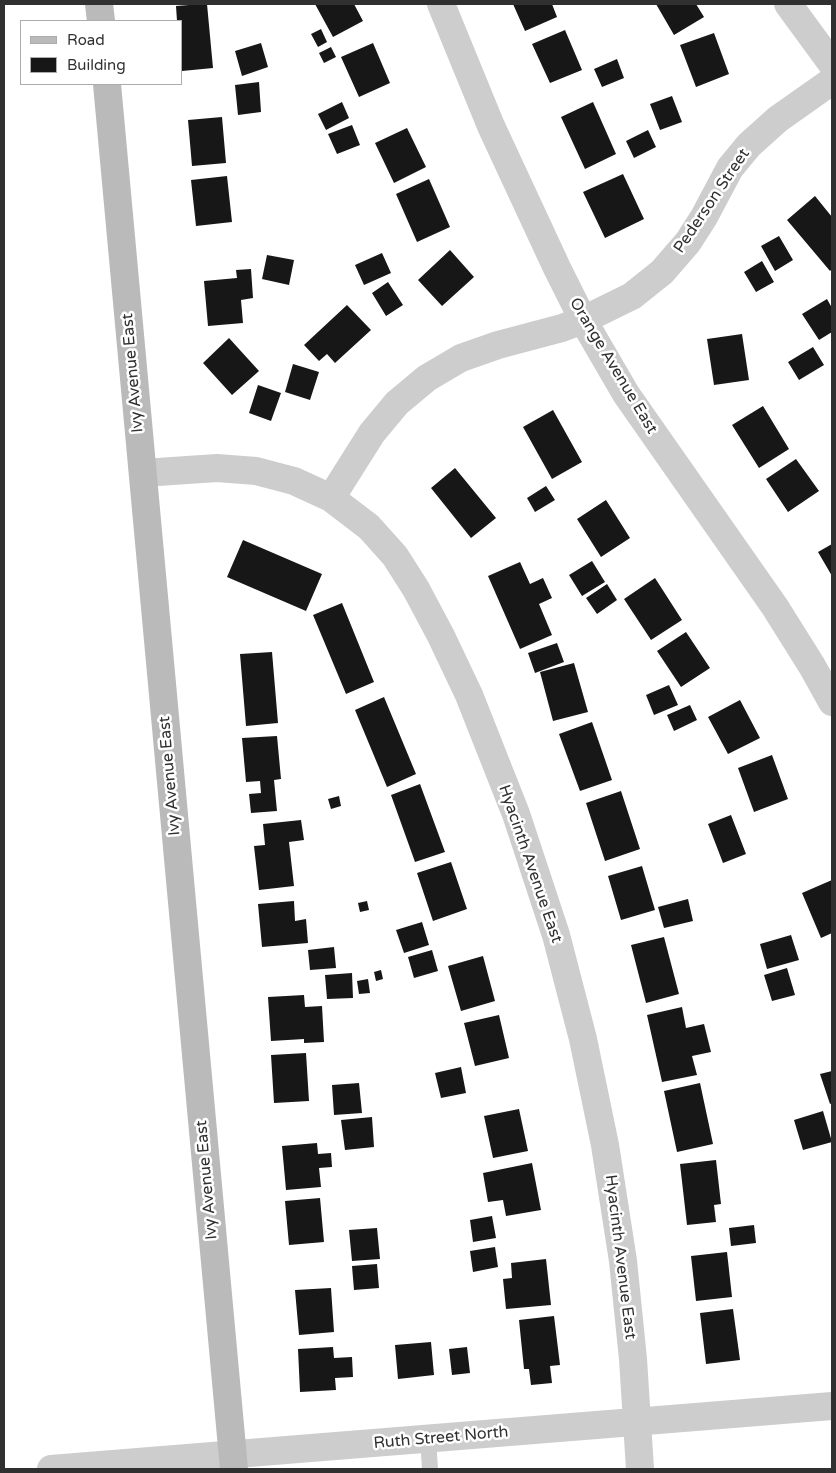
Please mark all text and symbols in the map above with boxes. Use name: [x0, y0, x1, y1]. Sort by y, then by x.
legend: [20, 20, 182, 85]
text: Road: [67, 31, 105, 49]
text: Building: [67, 56, 126, 74]
street label: Pederson Street: [670, 145, 754, 257]
street label: Orange Avenue East: [565, 295, 661, 437]
street label: Ivy Avenue East: [118, 312, 148, 434]
street label: Ivy Avenue East: [155, 715, 185, 837]
street label: Hyacinth Avenue East: [494, 783, 566, 945]
street label: Ivy Avenue East: [192, 1119, 222, 1241]
street label: Hyacinth Avenue East: [600, 1174, 640, 1340]
street label: Ruth Street North: [373, 1423, 509, 1453]

